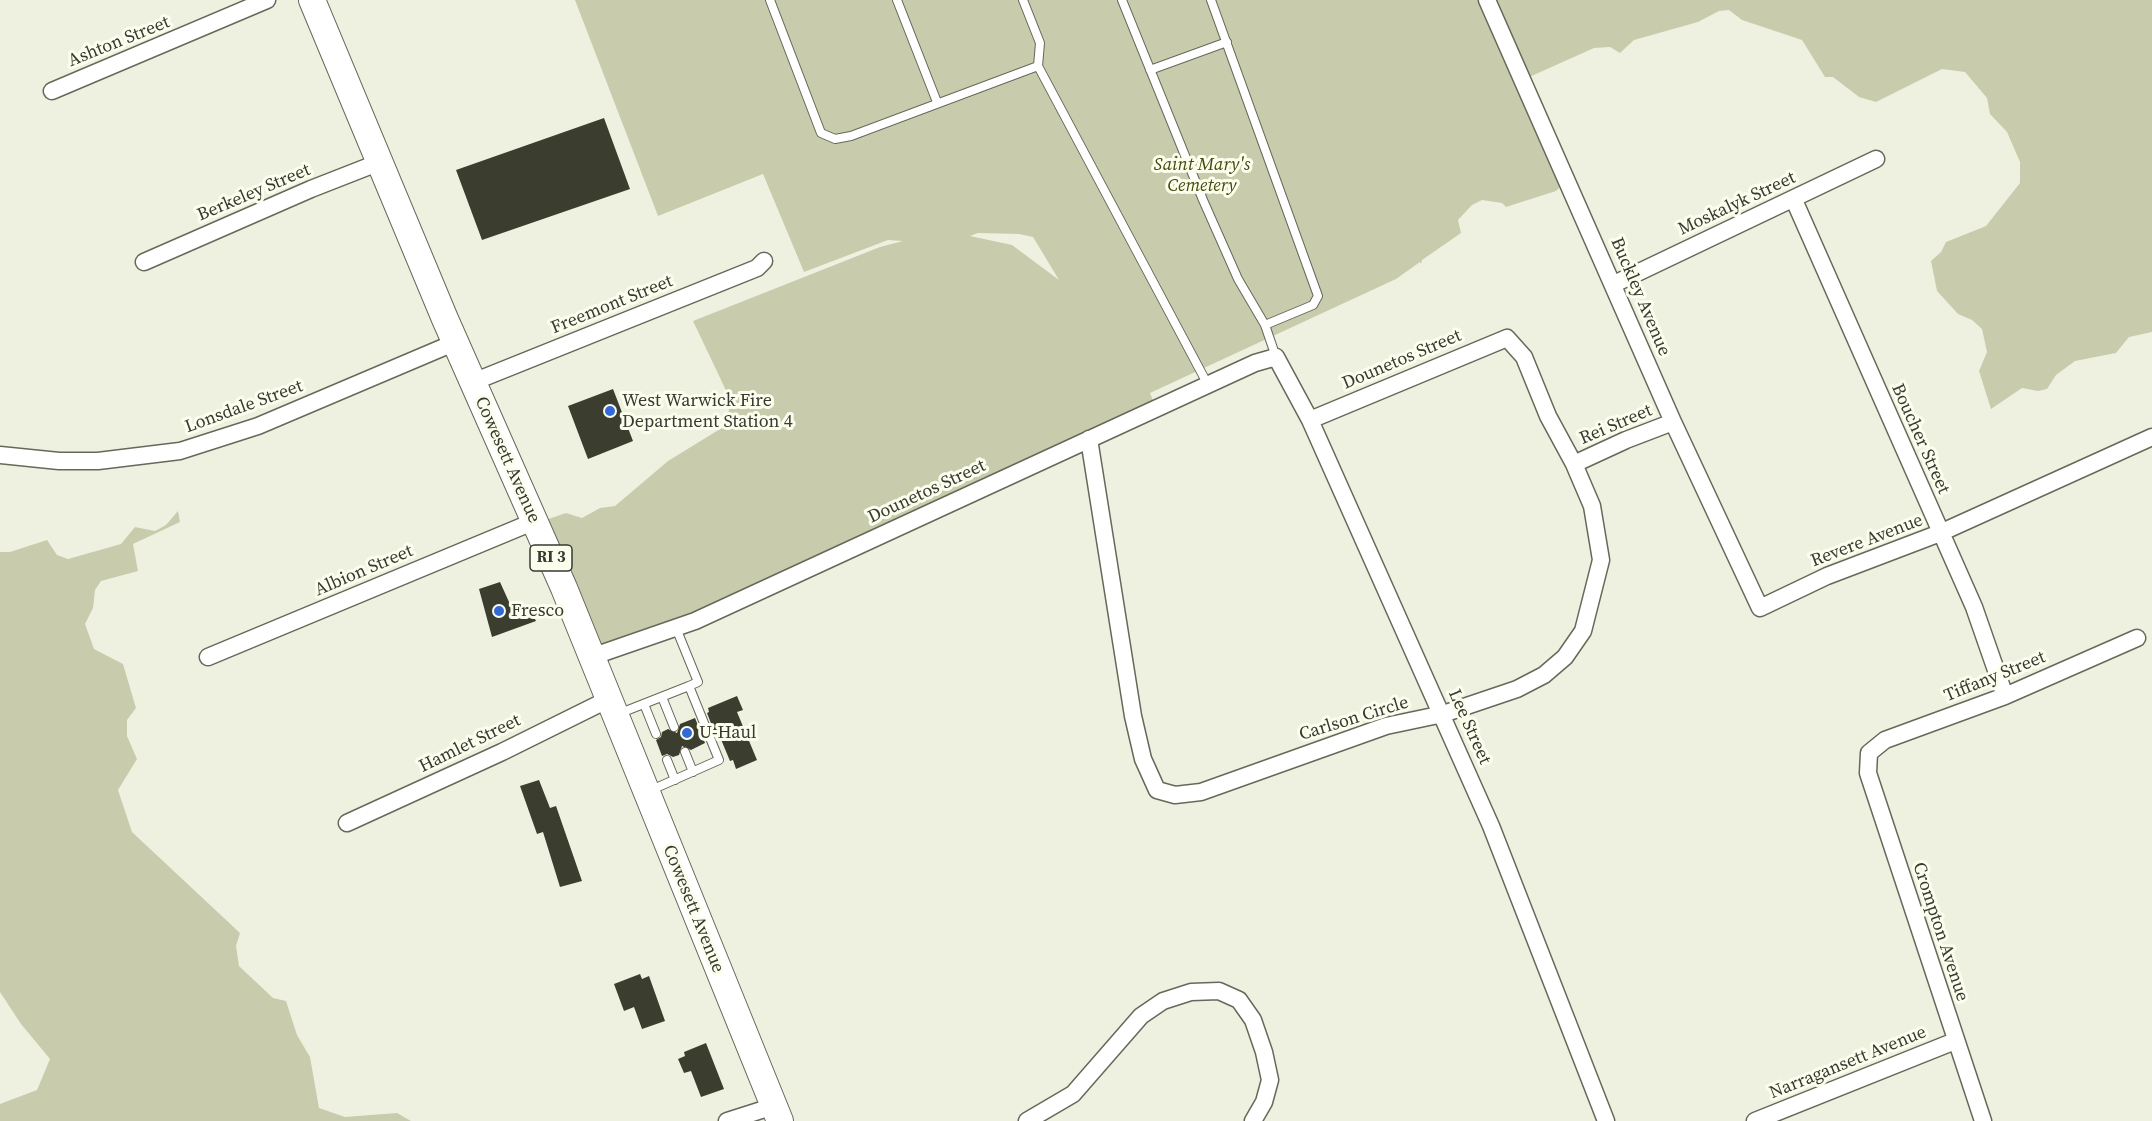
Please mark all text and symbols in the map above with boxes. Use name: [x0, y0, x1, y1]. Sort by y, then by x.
street label: Ashton Street: [65, 12, 173, 72]
park label: Saint Mary's Cemetery: [1154, 154, 1250, 196]
street label: Berkeley Street: [194, 159, 314, 227]
street label: Moskalyk Street: [1675, 167, 1799, 241]
street label: Buckley Avenue: [1605, 235, 1675, 359]
street label: Freemont Street: [548, 271, 676, 339]
street label: Dounetos Street: [1339, 325, 1465, 395]
street label: Lonsdale Street: [182, 376, 306, 438]
street label: Boucher Street: [1886, 381, 1954, 497]
place label: West Warwick Fire Department Station 4: [622, 390, 793, 432]
street label: Cowesett Avenue: [469, 394, 545, 526]
street label: Rei Street: [1576, 400, 1656, 450]
marker: West Warwick Fire Department Station 4: [603, 404, 617, 418]
street label: Dounetos Street: [865, 455, 989, 529]
street label: Revere Avenue: [1808, 510, 1926, 572]
street label: Albion Street: [312, 541, 416, 601]
road number: RI 3: [530, 545, 572, 571]
place label: Fresco: [511, 600, 564, 622]
marker: Fresco: [492, 604, 506, 618]
street label: Tiffany Street: [1941, 647, 2049, 707]
street label: Lee Street: [1443, 686, 1495, 768]
street label: Carlson Circle: [1297, 692, 1411, 746]
street label: Hamlet Street: [416, 710, 524, 778]
place label: U-Haul: [699, 722, 756, 744]
marker: U-Haul: [680, 726, 694, 740]
street label: Cowesett Avenue: [658, 842, 728, 976]
street label: Crompton Avenue: [1907, 860, 1973, 1004]
street label: Narragansett Avenue: [1766, 1022, 1930, 1104]

